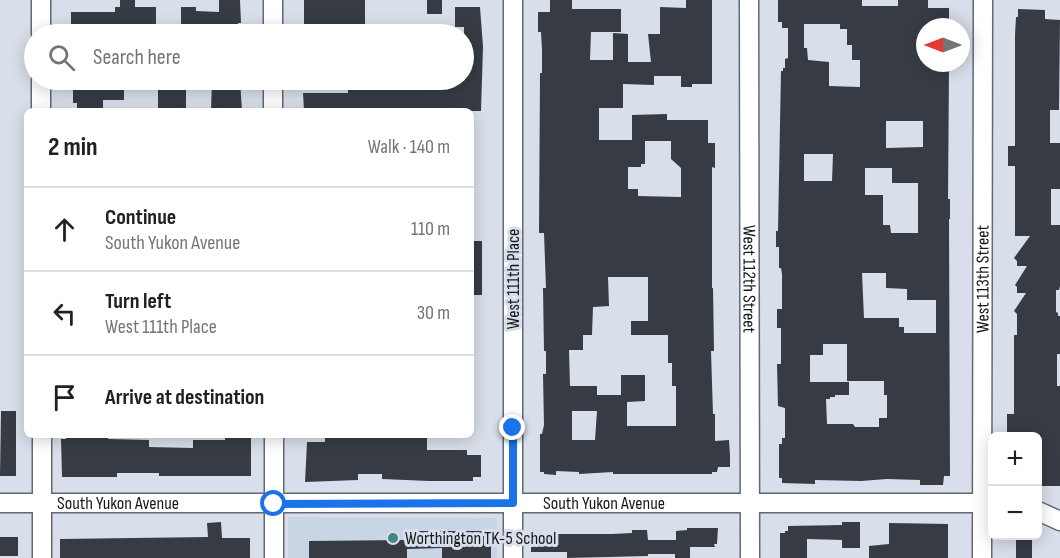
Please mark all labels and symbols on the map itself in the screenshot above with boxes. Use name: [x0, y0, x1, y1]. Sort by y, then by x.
north arrow: [916, 18, 970, 72]
street label: West 112th Street: [738, 225, 760, 333]
street label: West 113th Street: [972, 225, 994, 333]
street label: West 111th Place: [503, 229, 524, 329]
route end: [499, 414, 525, 440]
route start: [260, 490, 286, 516]
street label: South Yukon Avenue: [57, 493, 179, 514]
street label: South Yukon Avenue: [543, 493, 665, 514]
place label: Worthington TK-5 School: [405, 528, 556, 549]
marker: Worthington TK-5 School: [386, 531, 400, 545]

